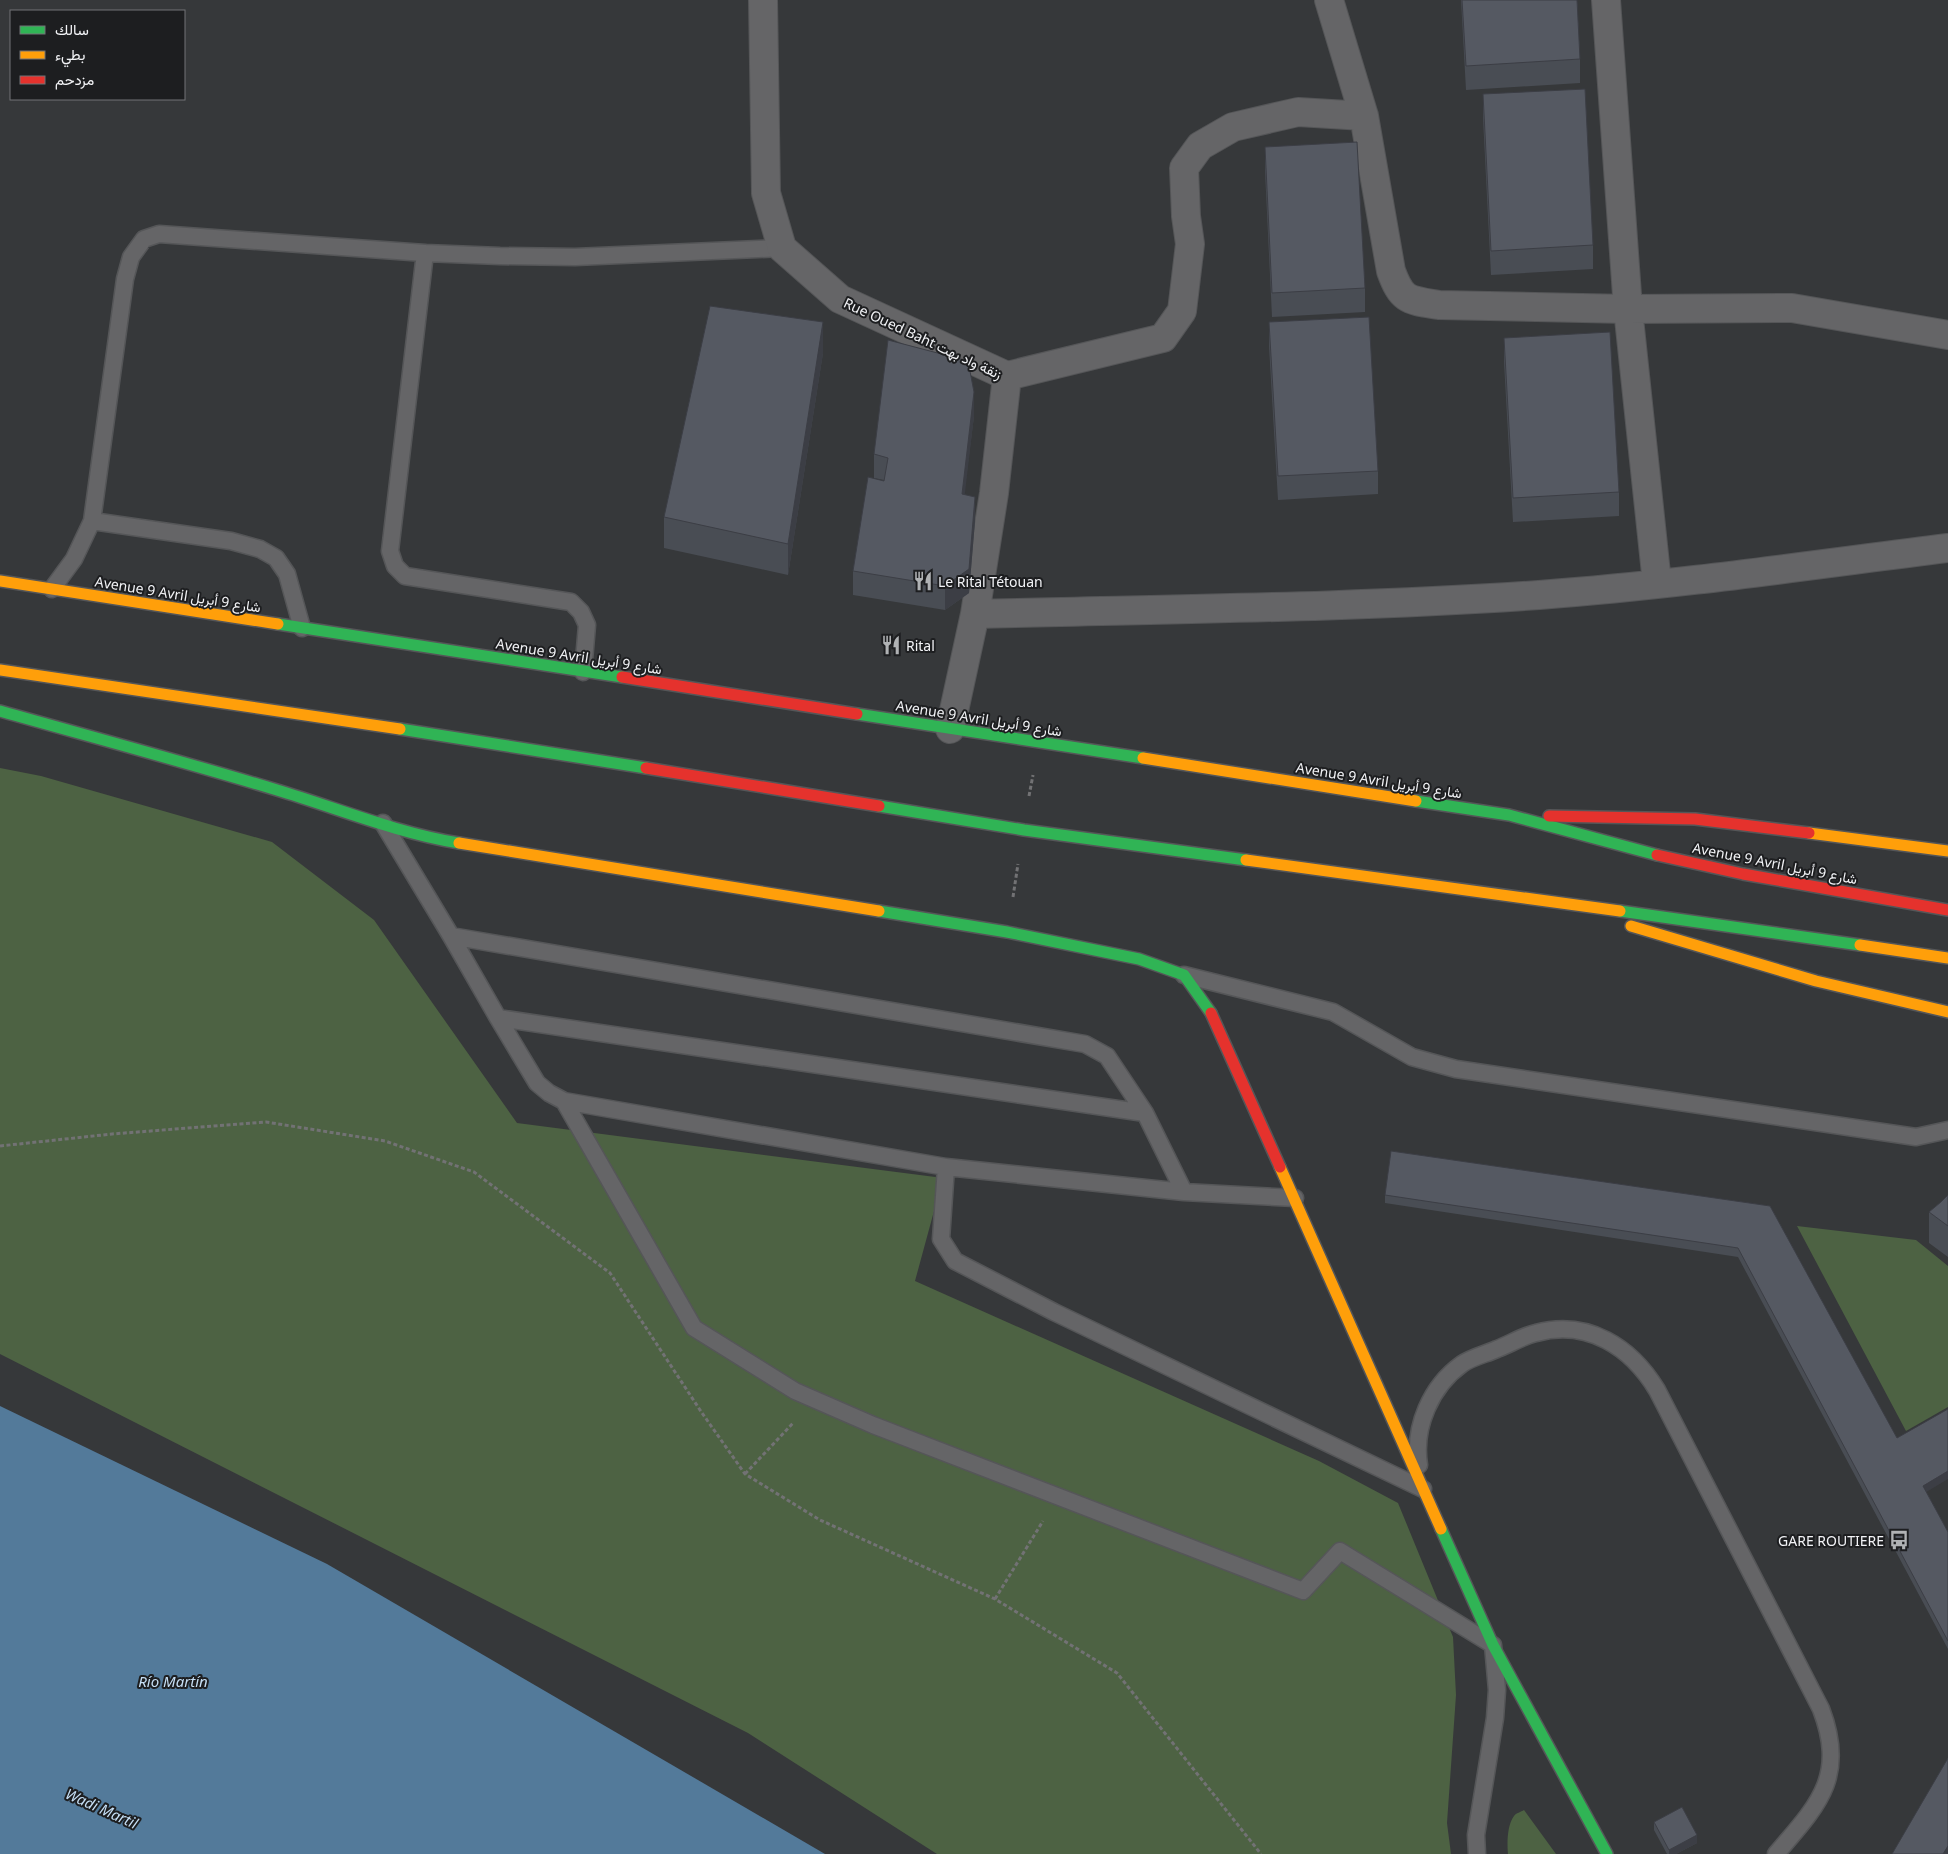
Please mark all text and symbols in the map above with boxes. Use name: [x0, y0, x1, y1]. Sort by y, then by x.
legend: [10, 10, 185, 100]
text: سالك: [55, 19, 89, 39]
text: بطيء: [55, 44, 85, 68]
text: مزدحم: [55, 69, 94, 90]
street label: Rue Oued Baht زنقة واد بهت: [841, 293, 1005, 383]
restaurant icon: Le Rital Tétouan: [912, 570, 934, 592]
street label: Avenue 9 Avril شارع 9 أبريل: [93, 572, 262, 618]
place label: Le Rital Tétouan: [938, 572, 1043, 591]
street label: Avenue 9 Avril شارع 9 أبريل: [494, 634, 663, 680]
restaurant icon: Rital: [880, 634, 902, 656]
place label: Rital: [906, 636, 935, 655]
street label: Avenue 9 Avril شارع 9 أبريل: [894, 696, 1063, 742]
street label: Avenue 9 Avril شارع 9 أبريل: [1294, 758, 1463, 804]
street label: Avenue 9 Avril شارع 9 أبريل: [1691, 838, 1859, 890]
bus stop icon: GARE ROUTIERE: [1888, 1529, 1910, 1551]
place label: GARE ROUTIERE: [1778, 1531, 1884, 1550]
water label: Río Martín: [138, 1671, 208, 1691]
water label: Wadi Martil: [63, 1783, 142, 1833]

